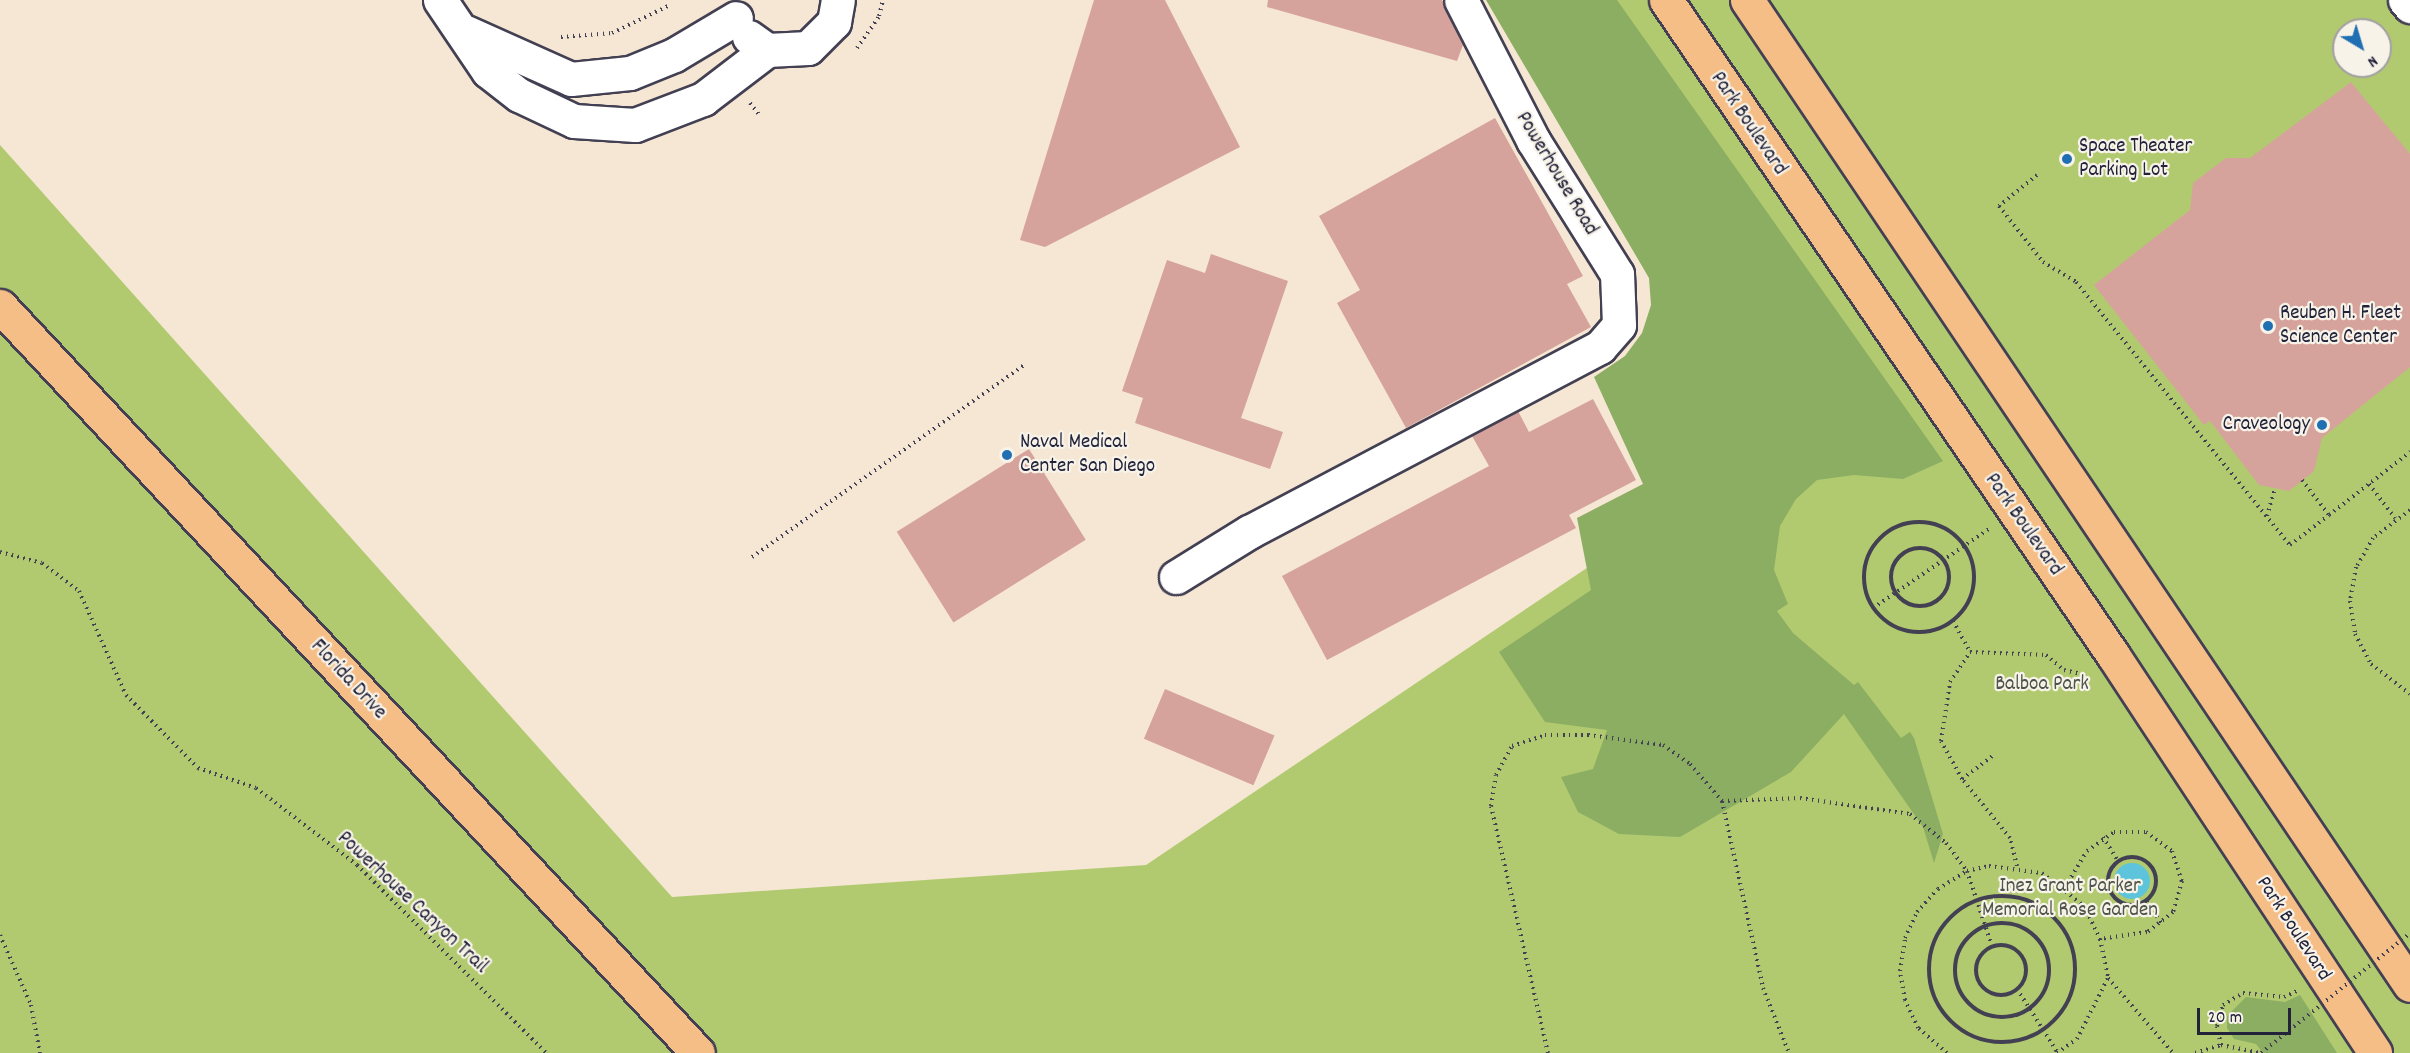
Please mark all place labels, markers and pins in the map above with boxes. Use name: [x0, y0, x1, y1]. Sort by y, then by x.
place label: Space Theater Parking Lot: [2079, 134, 2192, 184]
marker: Space Theater Parking Lot: [2060, 152, 2074, 166]
place label: Reuben H. Fleet Science Center: [2280, 301, 2401, 351]
marker: Reuben H. Fleet Science Center: [2261, 319, 2275, 333]
place label: Craveology: [2223, 412, 2310, 438]
marker: Craveology: [2315, 418, 2329, 432]
place label: Naval Medical Center San Diego: [1020, 430, 1155, 480]
marker: Naval Medical Center San Diego: [998, 446, 1016, 464]

